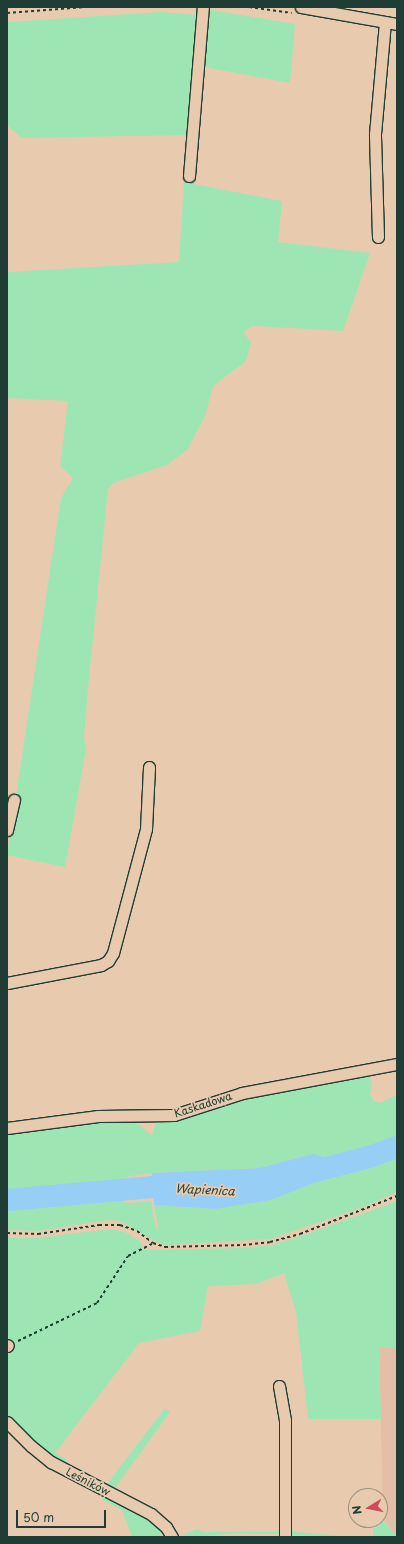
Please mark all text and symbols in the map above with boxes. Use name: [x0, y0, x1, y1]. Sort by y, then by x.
street label: Kaskadowa: [172, 1089, 234, 1121]
water label: Wapienica: [175, 1181, 235, 1199]
street label: Leśników: [64, 1465, 112, 1499]
north arrow: [348, 1488, 388, 1528]
scale bar: [18, 1502, 108, 1528]
text: N: [348, 1504, 366, 1516]
text: 50 m: [23, 1508, 54, 1526]

